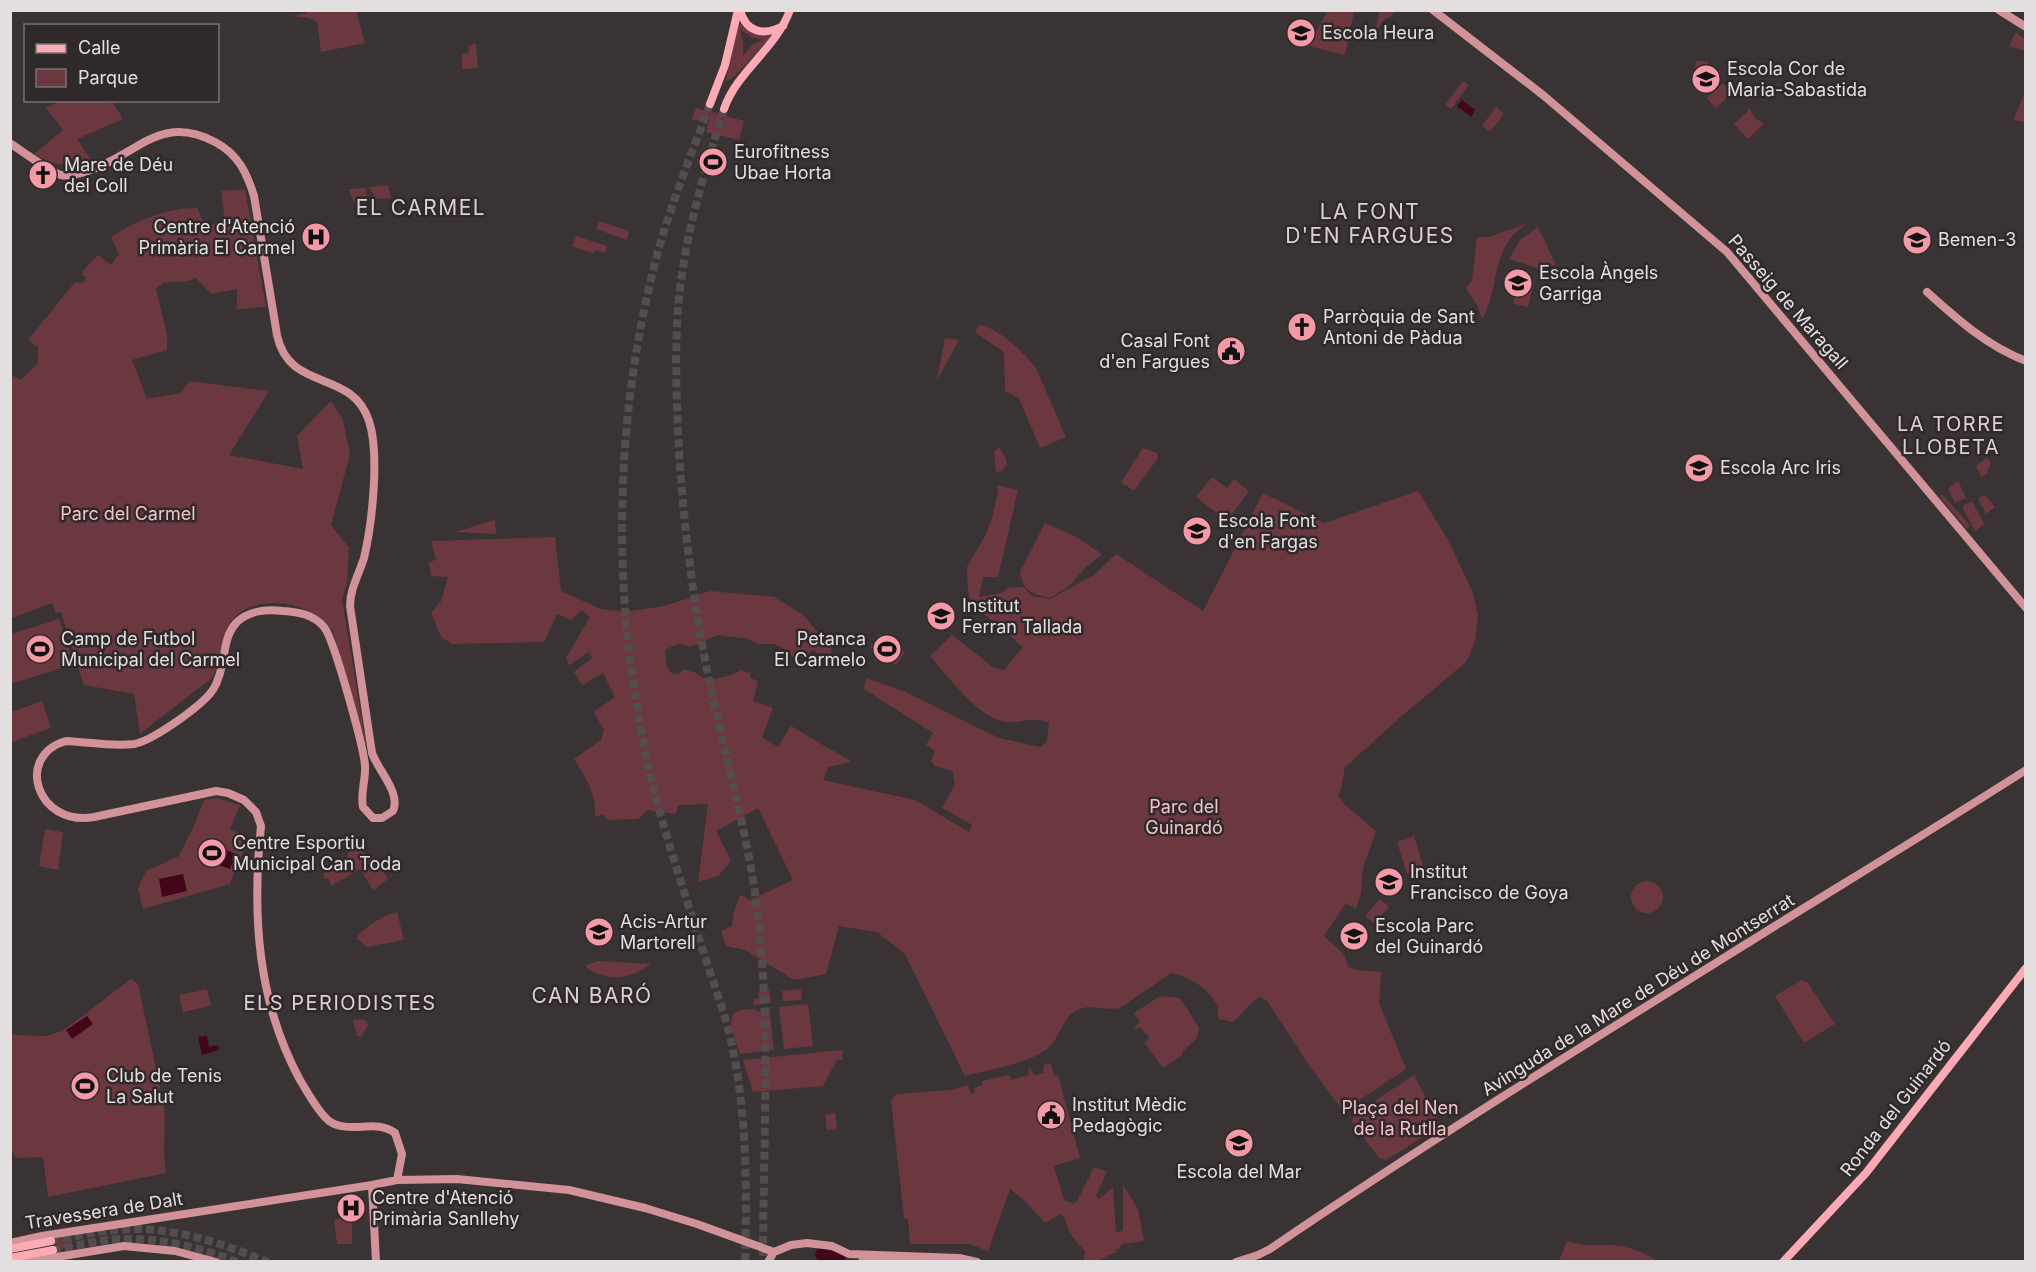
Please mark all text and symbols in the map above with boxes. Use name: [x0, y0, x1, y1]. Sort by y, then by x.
school or university icon: Escola Heura: [1285, 17, 1317, 49]
place label: Escola Heura: [1322, 22, 1434, 43]
legend: [24, 24, 219, 102]
text: Calle: [78, 37, 120, 58]
place label: Escola Cor de Maria-Sabastida: [1727, 58, 1867, 100]
school or university icon: Escola Cor de Maria-Sabastida: [1690, 63, 1722, 95]
text: Parque: [78, 67, 138, 88]
place label: Eurofitness Ubae Horta: [734, 141, 832, 183]
sports icon: Eurofitness Ubae Horta: [697, 146, 729, 178]
place label: Mare de Déu del Coll: [64, 154, 173, 196]
church icon: Mare de Déu del Coll: [27, 159, 59, 191]
district label: EL CARMEL: [356, 195, 486, 220]
district label: LA FONT D'EN FARGUES: [1285, 199, 1455, 248]
place label: Centre d'Atenció Primària El Carmel: [138, 216, 295, 258]
hospital icon: Centre d'Atenció Primària El Carmel: [300, 221, 332, 253]
school or university icon: Bemen-3: [1901, 224, 1933, 256]
place label: Bemen-3: [1938, 229, 2016, 250]
street label: Passeig de Maragall: [1724, 230, 1852, 373]
place label: Escola Àngels Garriga: [1539, 261, 1658, 304]
school or university icon: Escola Àngels Garriga: [1502, 267, 1534, 299]
place label: Parròquia de Sant Antoni de Pàdua: [1323, 306, 1475, 348]
church icon: Parròquia de Sant Antoni de Pàdua: [1286, 311, 1318, 343]
place label: Casal Font d'en Fargues: [1099, 330, 1210, 372]
public building icon: Casal Font d'en Fargues: [1215, 335, 1247, 367]
district label: LA TORRE LLOBETA: [1897, 412, 2005, 459]
school or university icon: Escola Arc Iris: [1683, 452, 1715, 484]
place label: Escola Arc Iris: [1720, 457, 1841, 478]
park label: Parc del Carmel: [60, 503, 196, 524]
place label: Escola Font d'en Fargas: [1218, 510, 1318, 552]
school or university icon: Escola Font d'en Fargas: [1181, 515, 1213, 547]
place label: Institut Ferran Tallada: [962, 595, 1082, 637]
school or university icon: Institut Ferran Tallada: [925, 600, 957, 632]
place label: Camp de Futbol Municipal del Carmel: [61, 628, 240, 670]
place label: Petanca El Carmelo: [774, 628, 866, 670]
sports icon: Camp de Futbol Municipal del Carmel: [24, 633, 56, 665]
sports icon: Petanca El Carmelo: [871, 633, 903, 665]
park label: Parc del Guinardó: [1145, 796, 1223, 838]
place label: Centre Esportiu Municipal Can Toda: [233, 832, 401, 874]
sports icon: Centre Esportiu Municipal Can Toda: [196, 837, 228, 869]
place label: Institut Francisco de Goya: [1410, 861, 1568, 903]
school or university icon: Institut Francisco de Goya: [1373, 866, 1405, 898]
street label: Avinguda de la Mare de Déu de Montserrat: [1478, 889, 1798, 1100]
place label: Acis-Artur Martorell: [620, 911, 707, 953]
place label: Escola Parc del Guinardó: [1375, 915, 1483, 957]
school or university icon: Acis-Artur Martorell: [583, 916, 615, 948]
school or university icon: Escola Parc del Guinardó: [1338, 920, 1370, 952]
district label: CAN BARÓ: [532, 982, 652, 1008]
district label: ELS PERIODISTES: [243, 991, 437, 1015]
street label: Ronda del Guinardó: [1836, 1035, 1955, 1180]
place label: Club de Tenis La Salut: [106, 1065, 222, 1107]
sports icon: Club de Tenis La Salut: [69, 1070, 101, 1102]
place label: Institut Mèdic Pedagògic: [1072, 1094, 1187, 1136]
park label: Plaça del Nen de la Rutlla: [1341, 1097, 1459, 1139]
public building icon: Institut Mèdic Pedagògic: [1035, 1099, 1067, 1131]
school or university icon: Escola del Mar: [1223, 1127, 1255, 1159]
place label: Escola del Mar: [1176, 1161, 1302, 1182]
place label: Centre d'Atenció Primària Sanllehy: [372, 1187, 519, 1229]
street label: Travessera de Dalt: [24, 1188, 184, 1233]
hospital icon: Centre d'Atenció Primària Sanllehy: [335, 1192, 367, 1224]

